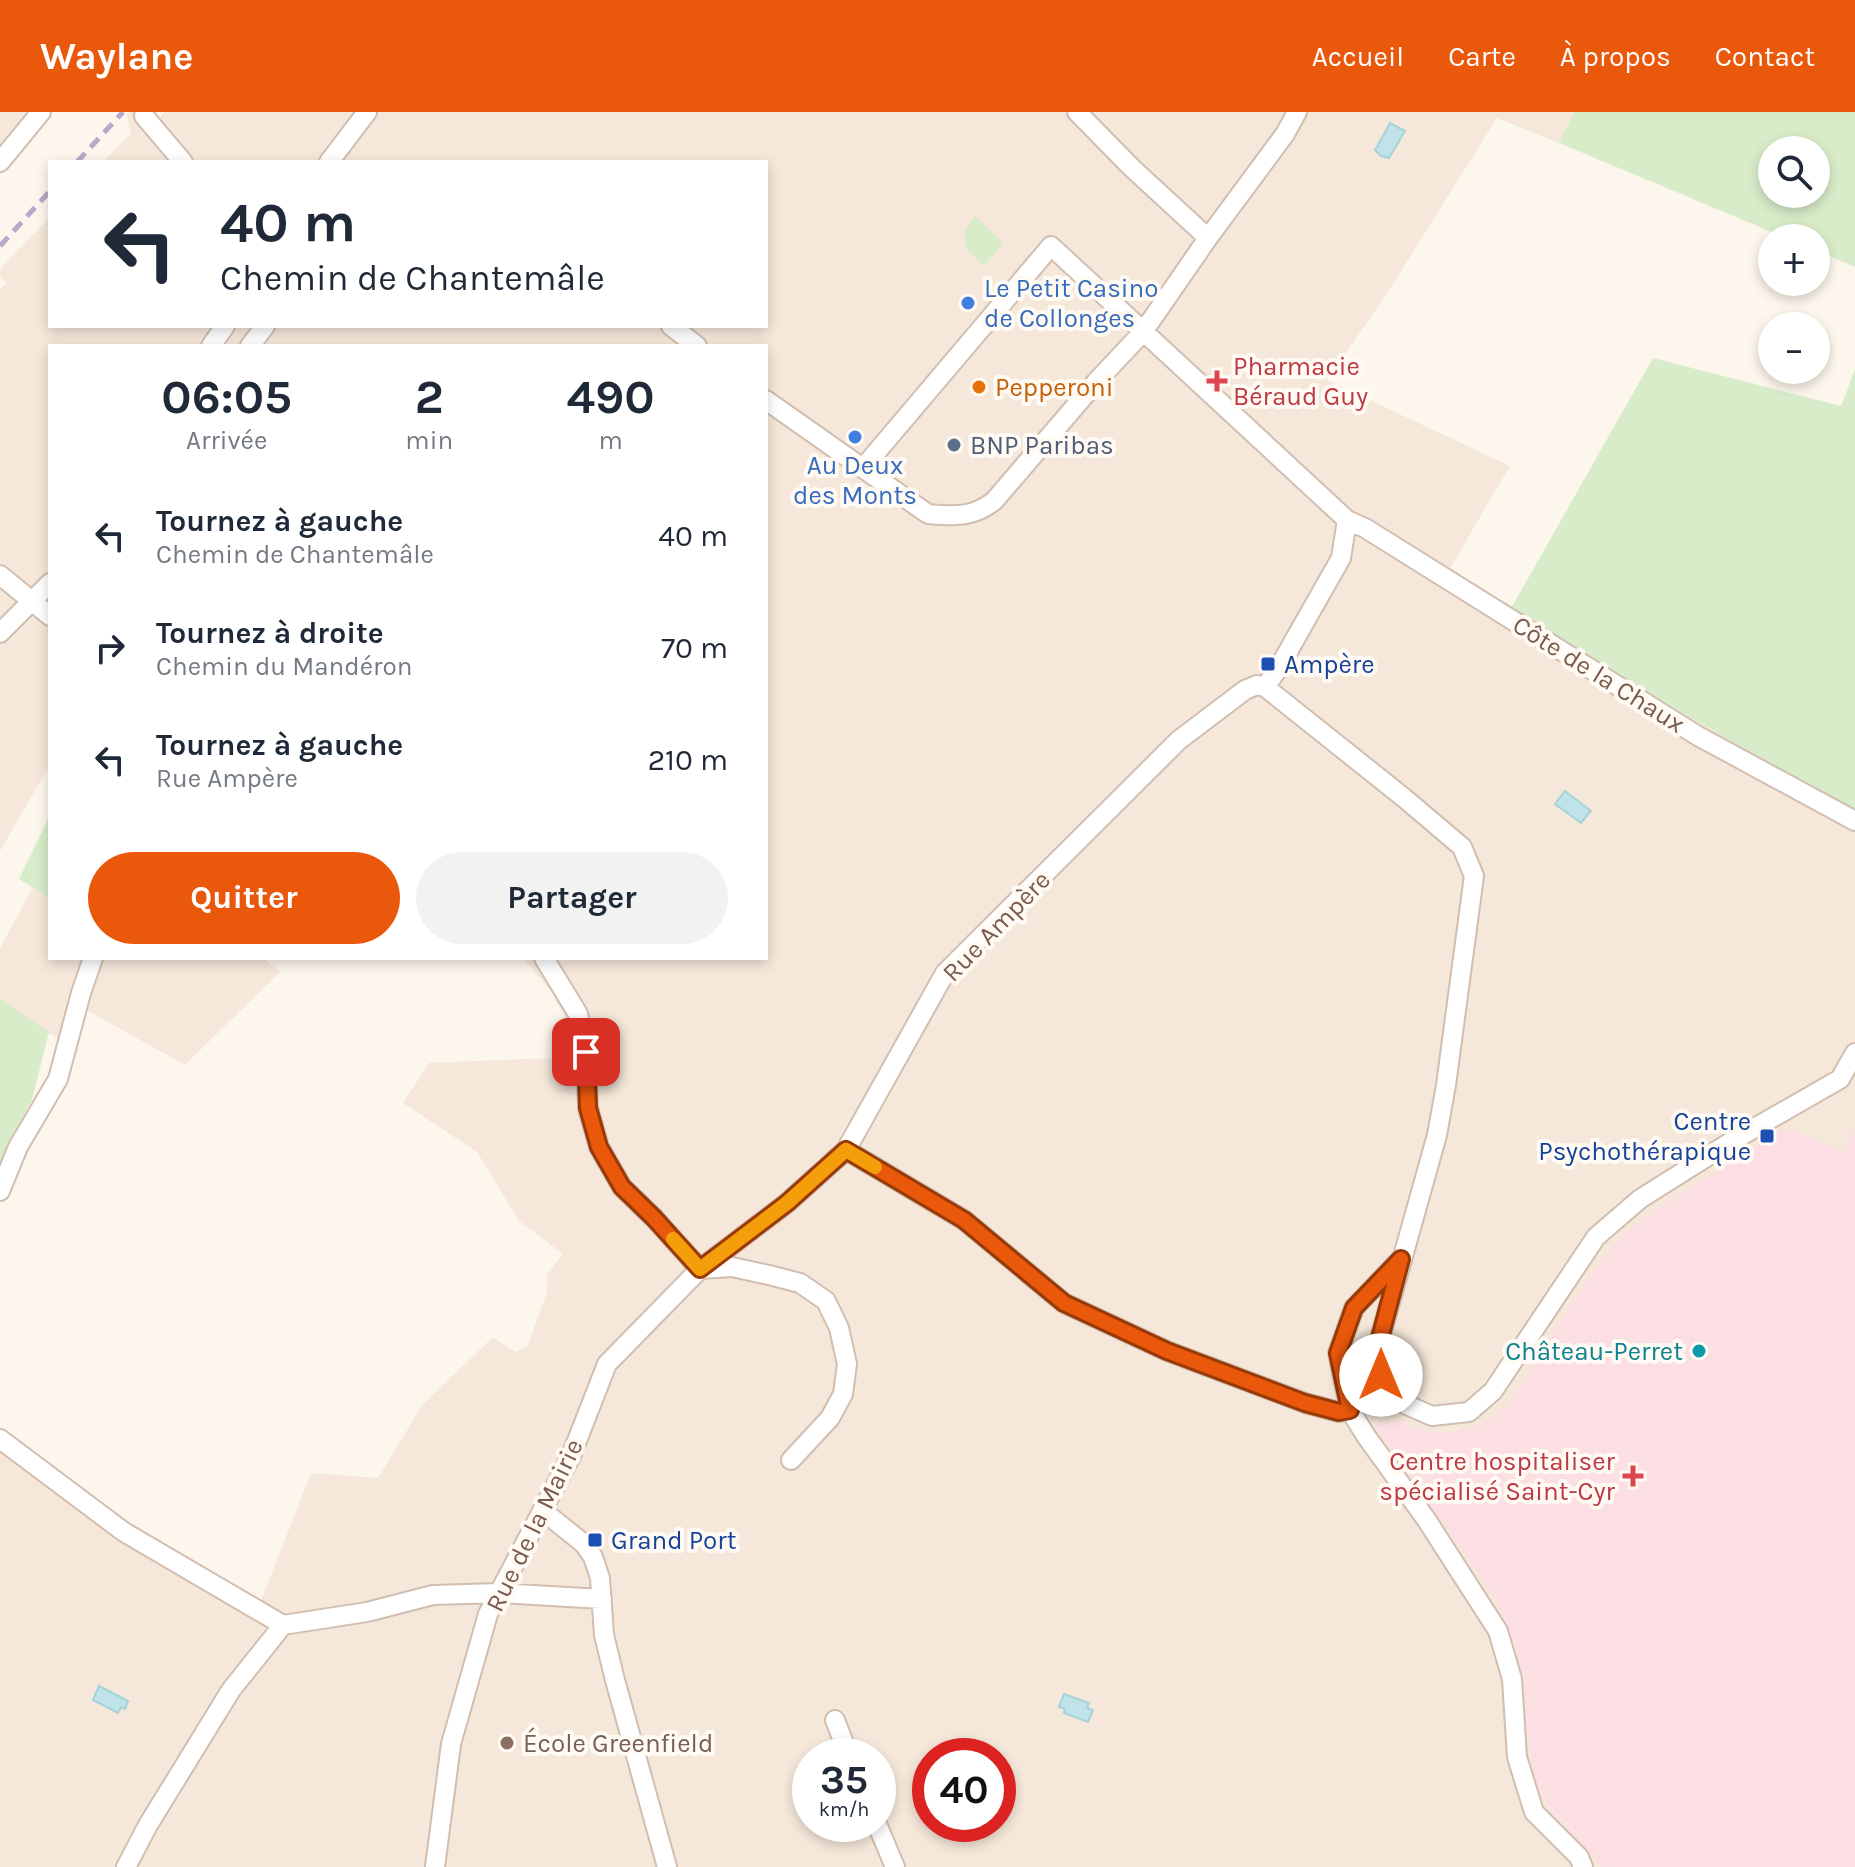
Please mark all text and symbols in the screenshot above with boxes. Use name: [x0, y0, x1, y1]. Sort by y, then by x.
text: Waylane: [40, 34, 193, 79]
text: Accueil: [1312, 40, 1404, 73]
text: Carte: [1448, 40, 1516, 73]
text: À propos: [1560, 40, 1671, 73]
text: Contact: [1715, 40, 1815, 73]
map controls: [1758, 136, 1830, 384]
button: search: [1758, 136, 1830, 208]
text: 40 m: [220, 190, 356, 255]
icon: left: [88, 192, 192, 296]
button: +: [1758, 224, 1830, 296]
text: Chemin de Chantemâle: [220, 257, 605, 299]
place label: Le Petit Casino de Collonges: [984, 273, 1158, 334]
marker: Le Petit Casino de Collonges: [959, 294, 977, 312]
button: −: [1758, 312, 1830, 384]
place label: Pharmacie Béraud Guy: [1233, 351, 1368, 412]
text: 06:05: [161, 369, 292, 425]
text: 2: [415, 369, 444, 425]
text: 490: [566, 369, 655, 425]
place label: Pepperoni: [995, 372, 1114, 403]
marker: Pharmacie Béraud Guy: [1208, 372, 1226, 390]
marker: Pepperoni: [970, 378, 988, 396]
text: Arrivée: [186, 425, 267, 456]
text: min: [405, 425, 453, 456]
text: m: [598, 425, 623, 456]
marker: Au Deux des Monts: [846, 428, 864, 446]
place label: BNP Paribas: [970, 430, 1114, 461]
marker: BNP Paribas: [945, 436, 963, 454]
place label: Au Deux des Monts: [793, 450, 917, 511]
text: Tournez à gauche: [156, 503, 403, 539]
icon: left: [88, 514, 132, 558]
text: 40 m: [658, 518, 728, 554]
text: Chemin de Chantemâle: [156, 539, 434, 570]
street label: Côte de la Chaux: [1507, 609, 1691, 740]
text: Tournez à droite: [156, 615, 384, 651]
icon: right: [88, 626, 132, 670]
text: 70 m: [661, 630, 728, 666]
place label: Ampère: [1284, 649, 1375, 680]
text: Chemin du Mandéron: [156, 651, 412, 682]
marker: Ampère: [1259, 655, 1277, 673]
text: Tournez à gauche: [156, 727, 403, 763]
icon: left: [88, 738, 132, 782]
text: 210 m: [648, 742, 728, 778]
text: Rue Ampère: [156, 763, 298, 794]
button: Quitter: [88, 852, 400, 944]
button: Partager: [416, 852, 728, 944]
street label: Rue Ampère: [936, 865, 1057, 988]
pin: [552, 1018, 620, 1086]
icon: arrive: [564, 1030, 608, 1074]
place label: Centre Psychothérapique: [1538, 1106, 1751, 1167]
marker: Centre Psychothérapique: [1758, 1127, 1776, 1145]
position arrow: [1339, 1333, 1423, 1417]
place label: Château-Perret: [1505, 1336, 1683, 1367]
marker: Château-Perret: [1690, 1342, 1708, 1360]
street label: Rue de la Mairie: [479, 1434, 590, 1617]
place label: Centre hospitaliser spécialisé Saint-Cyr: [1379, 1446, 1616, 1507]
marker: Centre hospitaliser spécialisé Saint-Cyr: [1622, 1465, 1644, 1487]
place label: Grand Port: [611, 1525, 737, 1556]
marker: Grand Port: [586, 1531, 604, 1549]
place label: École Greenfield: [523, 1727, 713, 1759]
marker: École Greenfield: [498, 1734, 516, 1752]
speed limit sign: 40: [912, 1738, 1016, 1842]
text: 35: [820, 1756, 868, 1803]
text: km/h: [819, 1798, 869, 1821]

